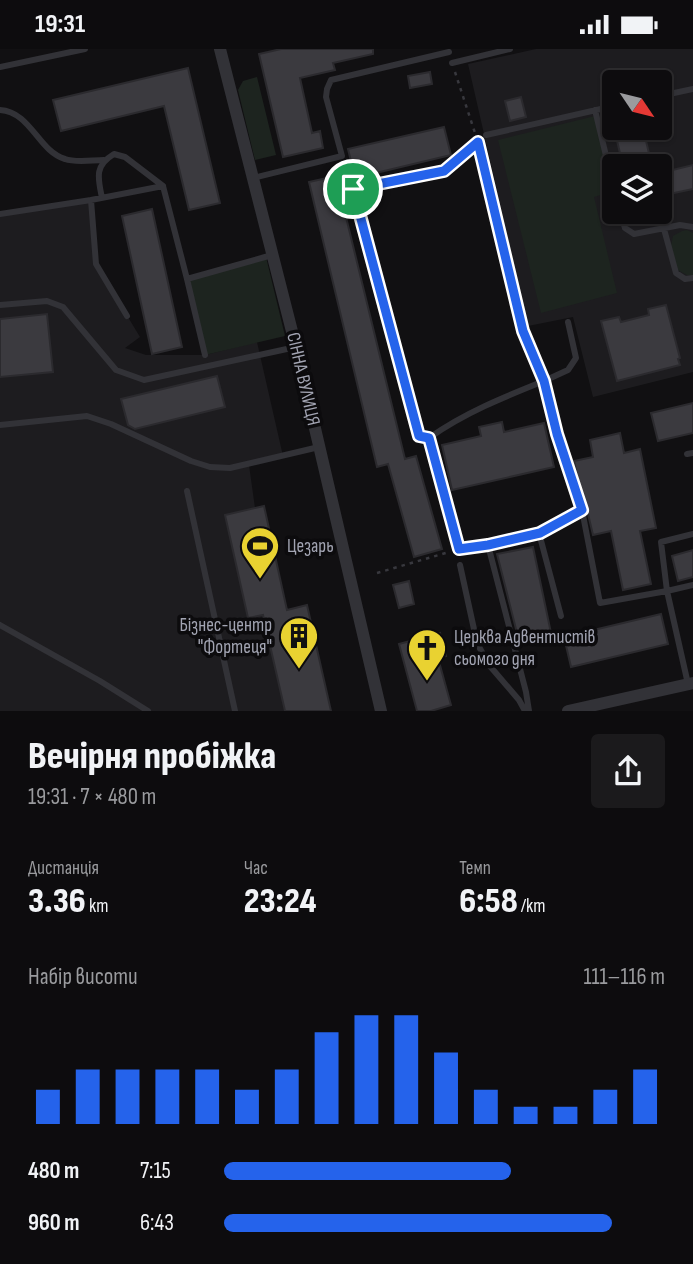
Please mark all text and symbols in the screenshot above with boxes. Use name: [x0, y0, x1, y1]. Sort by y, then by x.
text: 19:31: [35, 9, 85, 40]
north arrow: [602, 70, 672, 140]
map controls: [602, 70, 672, 224]
button: layers: [602, 154, 672, 224]
pin: [323, 159, 383, 219]
icon: arrive: [334, 170, 372, 208]
street label: СІННА ВУЛИЦЯ: [281, 330, 325, 428]
sports icon: Цезарь: [239, 525, 281, 580]
place label: Цезарь: [287, 535, 334, 558]
place label: Бізнес-центр "Фортеця": [179, 614, 272, 659]
building icon: Бізнес-центр "Фортеця": [278, 615, 320, 670]
place label: Церква Адвентистів сьомого дня: [454, 626, 596, 671]
church icon: Церква Адвентистів сьомого дня: [406, 627, 448, 682]
text: Вечірня пробіжка: [28, 734, 276, 779]
button: share: [591, 734, 665, 808]
text: 19:31 · 7 × 480 m: [28, 783, 156, 811]
text: Дистанція: [28, 857, 99, 880]
text: Час: [244, 857, 268, 880]
text: Темп: [459, 857, 491, 880]
text: 3.36: [28, 880, 86, 923]
text: 23:24: [244, 880, 317, 923]
text: 6:58: [459, 880, 518, 923]
text: km: [86, 895, 108, 918]
text: /km: [518, 895, 545, 918]
text: Набір висоти: [28, 963, 138, 991]
text: 111–116 m: [583, 963, 665, 991]
text: 480 m: [28, 1157, 79, 1185]
text: 7:15: [140, 1157, 171, 1185]
text: 960 m: [28, 1209, 80, 1237]
text: 6:43: [140, 1209, 174, 1237]

